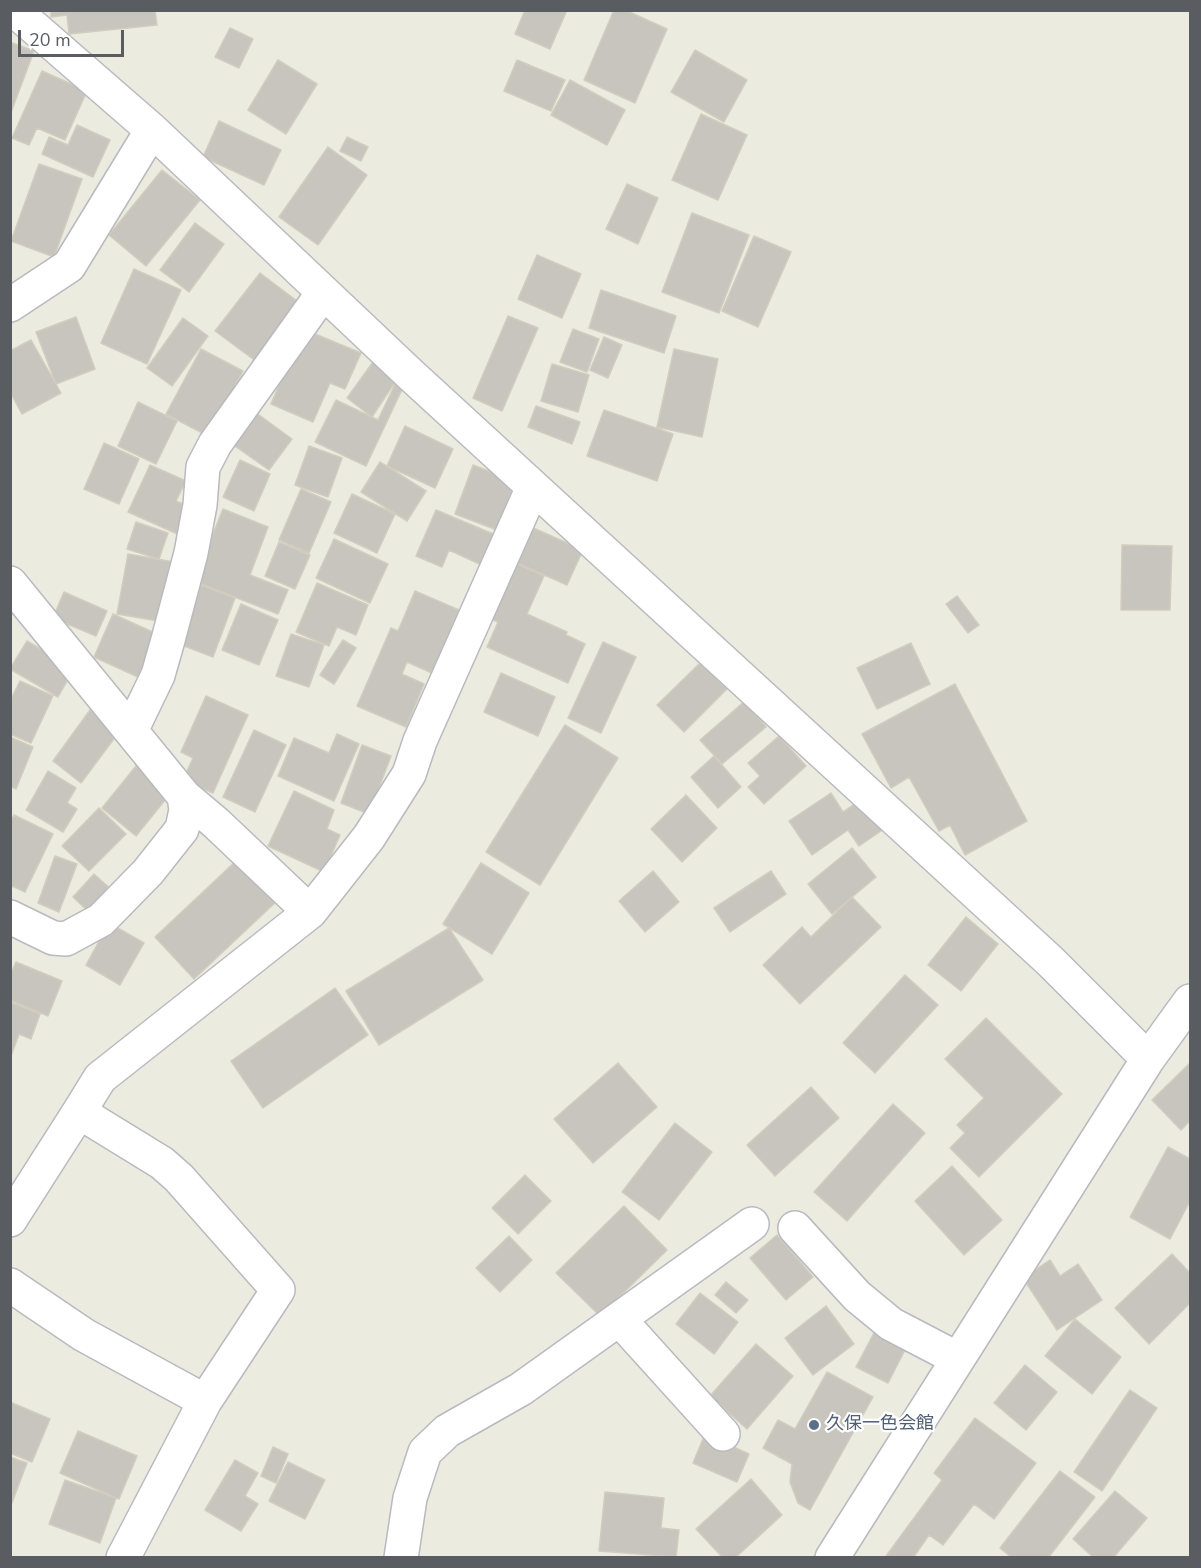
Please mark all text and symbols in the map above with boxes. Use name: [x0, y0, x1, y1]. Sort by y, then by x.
scale bar: [21, 18, 128, 56]
text: 20 m: [29, 28, 71, 52]
place label: 久保一色会館: [826, 1414, 934, 1436]
marker: 久保一色会館: [807, 1418, 821, 1432]

